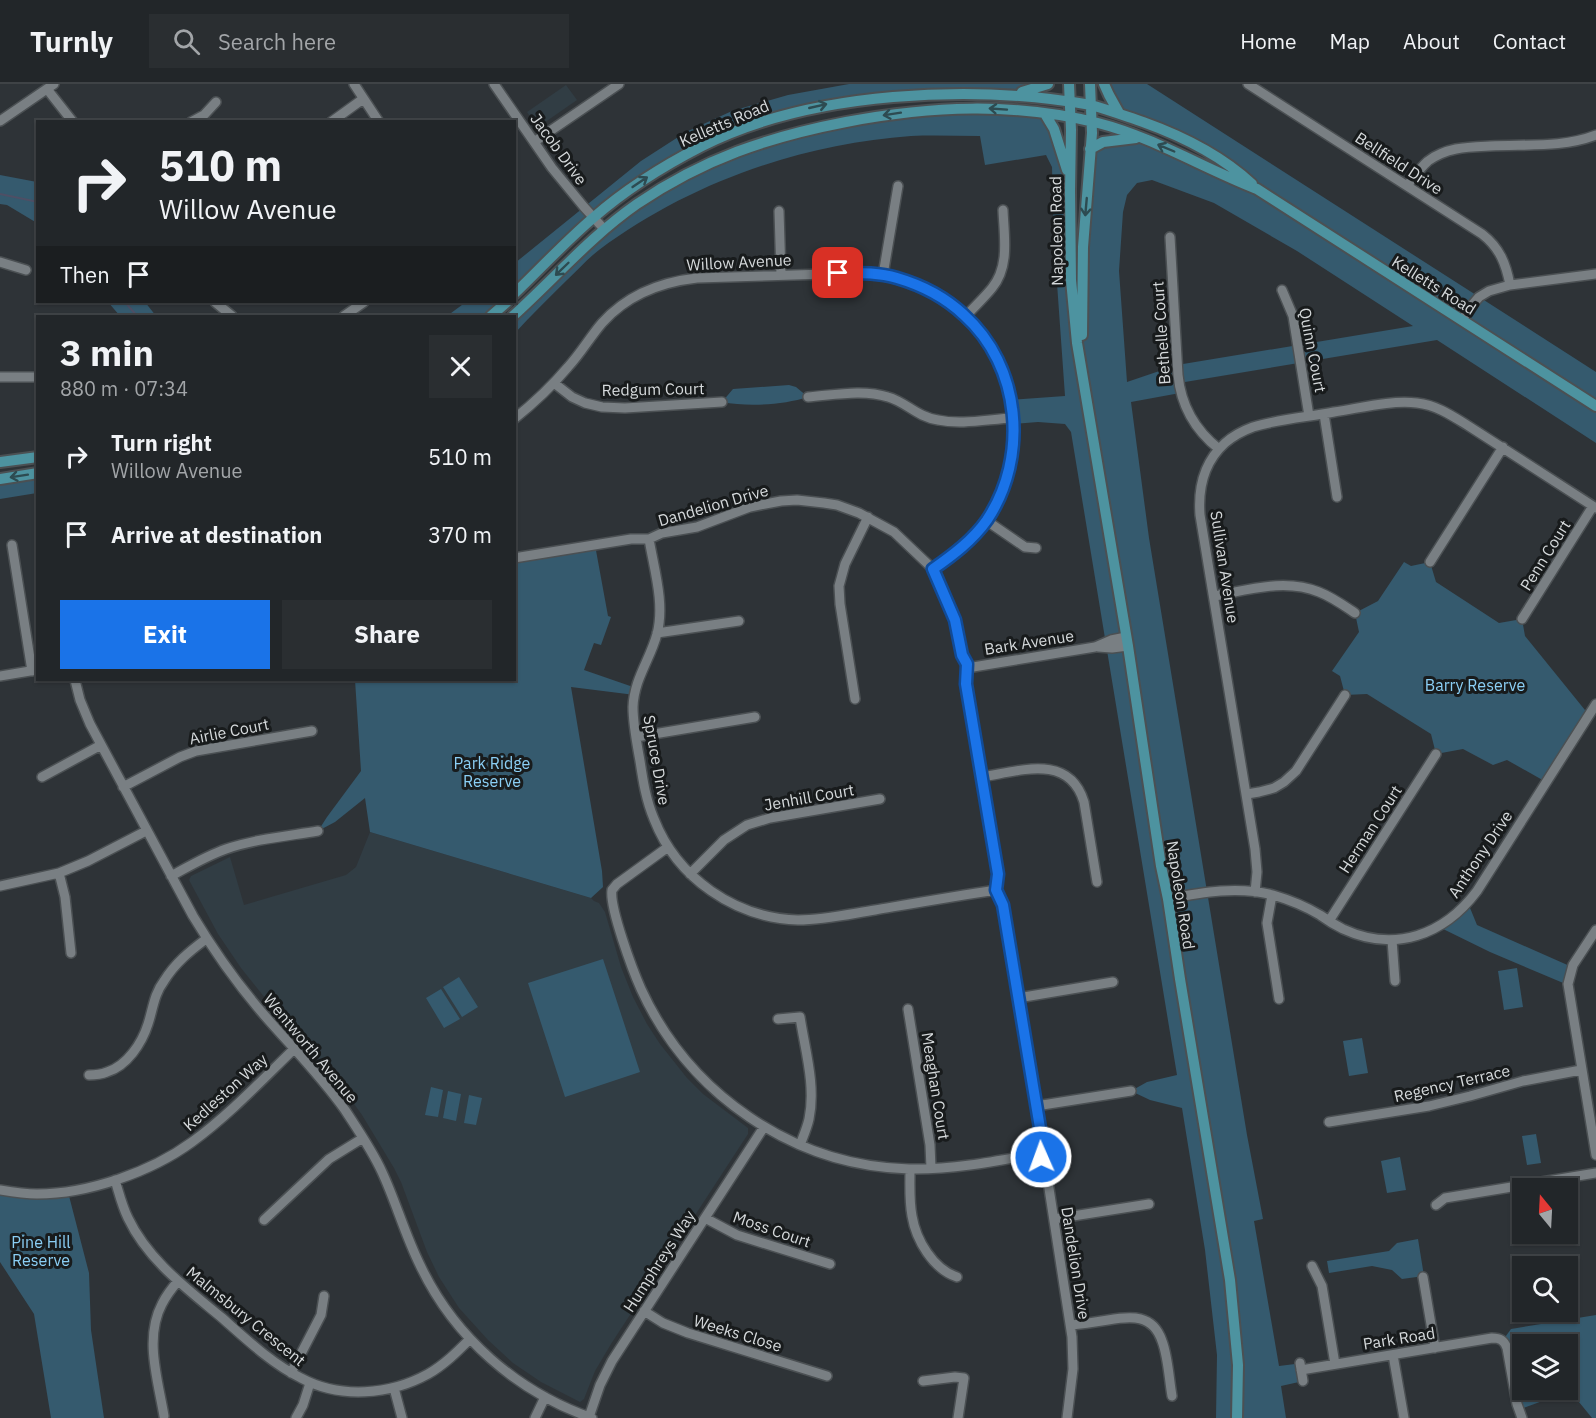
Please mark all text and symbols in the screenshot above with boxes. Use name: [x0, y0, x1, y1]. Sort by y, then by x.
search box: [149, 14, 569, 68]
text: Turnly: [30, 23, 113, 60]
icon: search: [170, 25, 203, 58]
text: Search here: [218, 27, 336, 56]
text: Home: [1240, 27, 1297, 55]
text: Map: [1330, 27, 1370, 55]
text: About: [1403, 27, 1460, 55]
text: Contact: [1493, 27, 1566, 55]
street label: Kelletts Road: [676, 95, 772, 151]
one-way arrow: [808, 100, 827, 112]
one-way arrow: [989, 103, 1009, 114]
one-way arrow: [883, 108, 903, 119]
street label: Jacob Drive: [526, 109, 592, 189]
street label: Bellfield Drive: [1352, 127, 1447, 199]
text: 510 m: [159, 138, 282, 193]
one-way arrow: [1157, 142, 1176, 153]
icon: right: [60, 144, 138, 222]
one-way arrow: [631, 176, 647, 188]
street label: Napoleon Road: [1045, 176, 1067, 286]
text: Willow Avenue: [159, 191, 337, 226]
one-way arrow: [1080, 197, 1091, 217]
pin: [812, 247, 863, 298]
street label: Willow Avenue: [686, 249, 792, 275]
street label: Kelletts Road: [1388, 251, 1480, 319]
icon: arrive: [821, 256, 854, 289]
icon: arrive: [122, 258, 155, 291]
text: Then: [60, 260, 110, 289]
one-way arrow: [554, 262, 569, 277]
street label: Bethelle Court: [1147, 281, 1175, 385]
street label: Quinn Court: [1295, 306, 1331, 394]
text: 3 min: [60, 329, 154, 376]
button: close: [429, 335, 492, 398]
text: 880 m · 07:34: [60, 375, 188, 402]
street label: Redgum Court: [601, 378, 705, 400]
text: Turn right: [111, 428, 212, 457]
icon: right: [60, 440, 93, 473]
text: 510 m: [428, 442, 492, 471]
text: Willow Avenue: [111, 457, 243, 484]
one-way arrow: [9, 471, 29, 482]
street label: Dandelion Drive: [656, 480, 771, 530]
street label: Sullivan Avenue: [1206, 509, 1244, 625]
street label: Penn Court: [1515, 516, 1575, 594]
icon: arrive: [60, 518, 93, 551]
text: Arrive at destination: [111, 520, 322, 549]
text: 370 m: [428, 520, 492, 549]
button: Exit: [60, 600, 270, 669]
button: Share: [282, 600, 492, 669]
street label: Bark Avenue: [983, 625, 1075, 659]
park label: Barry Reserve: [1425, 675, 1526, 695]
street label: Airlie Court: [188, 713, 270, 749]
street label: Spruce Drive: [639, 713, 675, 807]
park label: Park Ridge Reserve: [454, 753, 531, 791]
street label: Jenhill Court: [762, 779, 856, 815]
street label: Herman Court: [1334, 781, 1406, 877]
street label: Anthony Drive: [1444, 806, 1517, 901]
street label: Napoleon Road: [1163, 839, 1199, 951]
street label: Wentworth Avenue: [259, 989, 363, 1107]
street label: Meaghan Court: [918, 1031, 954, 1141]
street label: Kedleston Way: [179, 1049, 271, 1135]
street label: Regency Terrace: [1392, 1060, 1512, 1106]
position arrow: [1009, 1125, 1073, 1189]
north arrow: [1512, 1178, 1578, 1244]
map controls: [1512, 1178, 1578, 1400]
street label: Dandelion Drive: [1057, 1205, 1095, 1321]
street label: Humphreys Way: [619, 1206, 699, 1316]
street label: Moss Court: [731, 1206, 813, 1252]
park label: Pine Hill Reserve: [11, 1232, 71, 1270]
button: search: [1512, 1256, 1578, 1322]
street label: Malmsbury Crescent: [182, 1262, 310, 1370]
street label: Weeks Close: [691, 1310, 785, 1356]
street label: Park Road: [1361, 1322, 1437, 1354]
button: layers: [1512, 1334, 1578, 1400]

